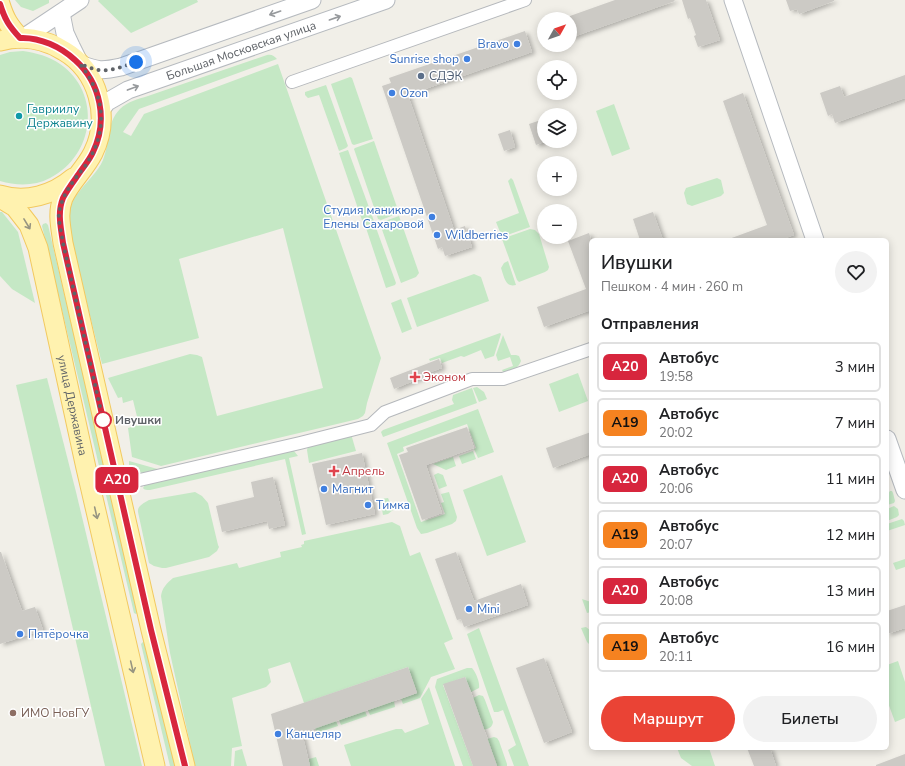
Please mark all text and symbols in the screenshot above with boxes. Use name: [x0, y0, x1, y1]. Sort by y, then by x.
one-way arrow: [269, 10, 282, 17]
north arrow: [537, 12, 577, 52]
map controls: [537, 12, 577, 244]
one-way arrow: [328, 14, 341, 21]
street label: Большая Московская улица: [164, 17, 318, 84]
place label: Bravo: [478, 36, 509, 52]
marker: Bravo: [512, 39, 522, 49]
place label: Sunrise shop: [389, 51, 459, 67]
your location: [126, 52, 146, 72]
marker: Sunrise shop: [462, 54, 472, 64]
button: locate: [537, 60, 577, 100]
place label: СДЭК: [429, 68, 462, 84]
marker: СДЭК: [416, 71, 426, 81]
one-way arrow: [126, 84, 138, 92]
place label: Ozon: [400, 85, 428, 101]
marker: Ozon: [387, 88, 397, 98]
place label: Гавриилу Державину: [27, 101, 93, 131]
button: layers: [537, 108, 577, 148]
marker: Гавриилу Державину: [14, 111, 24, 121]
button: +: [537, 156, 577, 196]
place label: Студия маникюра Елены Сахаровой: [323, 202, 424, 232]
button: −: [537, 204, 577, 244]
marker: Студия маникюра Елены Сахаровой: [427, 212, 437, 222]
one-way arrow: [24, 218, 32, 230]
place label: Wildberries: [445, 227, 509, 243]
marker: Wildberries: [432, 230, 442, 240]
text: Ивушки: [601, 250, 673, 276]
button: heart: [835, 251, 877, 293]
text: Пешком · 4 мин · 260 m: [601, 278, 743, 296]
text: Отправления: [601, 314, 699, 334]
text: Автобус: [659, 348, 719, 368]
street label: улица Державина: [54, 353, 91, 457]
text: А20: [611, 357, 639, 376]
text: 3 мин: [835, 357, 875, 377]
text: 19:58: [659, 368, 693, 386]
place label: Эконом: [423, 369, 466, 385]
marker: Эконом: [410, 372, 420, 382]
text: Автобус: [659, 404, 719, 424]
marker: Ивушки: [94, 411, 112, 429]
place label: Ивушки: [115, 412, 161, 428]
text: A19: [611, 413, 639, 432]
text: 7 мин: [835, 413, 875, 433]
text: 20:02: [659, 424, 693, 442]
text: Автобус: [659, 460, 719, 480]
place label: Апрель: [342, 463, 385, 479]
marker: Апрель: [329, 466, 339, 476]
line badge: А20: [94, 467, 140, 493]
text: А20: [611, 469, 639, 488]
text: 11 мин: [826, 469, 875, 489]
text: А20: [103, 470, 131, 489]
text: 20:06: [659, 480, 693, 498]
place label: Магнит: [332, 481, 374, 497]
marker: Магнит: [319, 484, 329, 494]
place label: Тимка: [376, 497, 410, 513]
marker: Тимка: [363, 500, 373, 510]
one-way arrow: [93, 507, 101, 520]
text: Автобус: [659, 516, 719, 536]
text: A19: [611, 525, 639, 544]
text: 12 мин: [826, 525, 875, 545]
text: 20:07: [659, 536, 693, 554]
text: Автобус: [659, 572, 719, 592]
text: А20: [611, 581, 639, 600]
text: 13 мин: [826, 581, 875, 601]
text: 20:08: [659, 592, 693, 610]
place label: Mini: [477, 601, 500, 617]
marker: Mini: [464, 604, 474, 614]
place label: Пятёрочка: [28, 626, 89, 642]
text: Автобус: [659, 628, 719, 648]
marker: Пятёрочка: [15, 629, 25, 639]
text: A19: [611, 637, 639, 656]
text: 16 мин: [826, 637, 875, 657]
text: 20:11: [659, 648, 693, 666]
one-way arrow: [129, 661, 136, 674]
button: Маршрут: [601, 696, 735, 742]
button: Билеты: [743, 696, 877, 742]
place label: ИМО НовГУ: [21, 705, 89, 721]
marker: ИМО НовГУ: [8, 708, 18, 718]
place label: Канцеляр: [286, 726, 341, 742]
marker: Канцеляр: [273, 729, 283, 739]

